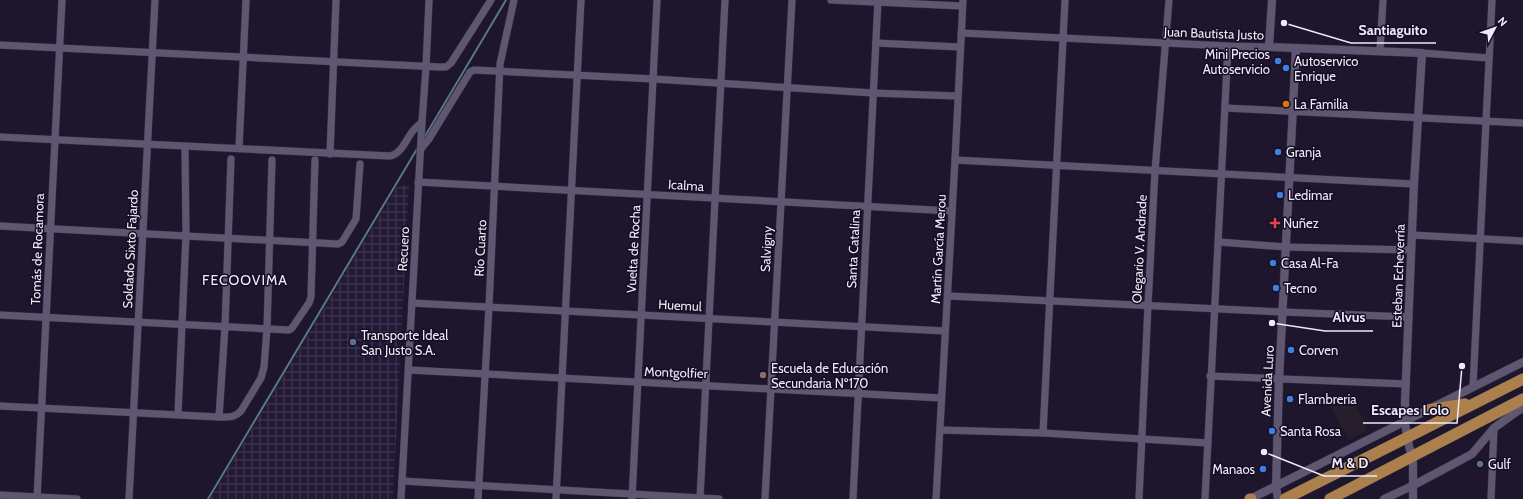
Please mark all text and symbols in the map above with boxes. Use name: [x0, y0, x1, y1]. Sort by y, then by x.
north arrow: [1475, 8, 1515, 48]
text: N: [1495, 14, 1510, 29]
callout: Santiaguito: [1351, 17, 1436, 43]
text: Santiaguito: [1359, 21, 1427, 39]
street label: Juan Bautista Justo: [1163, 23, 1264, 43]
place label: Mini Precios Autoservicio: [1203, 46, 1271, 77]
place label: Autoservico Enrique: [1294, 53, 1358, 84]
marker: Mini Precios Autoservicio: [1273, 56, 1283, 66]
marker: Autoservico Enrique: [1281, 63, 1291, 73]
place label: La Familia: [1294, 96, 1349, 112]
marker: La Familia: [1281, 99, 1291, 109]
place label: Granja: [1286, 144, 1322, 161]
marker: Granja: [1273, 147, 1283, 157]
street label: Icalma: [667, 176, 705, 194]
place label: Ledimar: [1288, 187, 1334, 203]
street label: Soldado Sixto Fajardo: [119, 189, 142, 309]
marker: Ledimar: [1275, 190, 1285, 200]
street label: Tomás de Rocamora: [27, 192, 47, 305]
street label: Martín García Merou: [927, 194, 949, 304]
street label: Olegario V. Andrade: [1128, 194, 1150, 304]
street label: Vuelta de Rocha: [623, 204, 643, 293]
street label: Santa Catalina: [843, 209, 863, 289]
place label: Nuñez: [1283, 215, 1319, 231]
marker: Nuñez: [1270, 218, 1280, 228]
street label: Río Cuarto: [471, 219, 489, 277]
street label: Esteban Echeverría: [1388, 223, 1408, 328]
street label: Salvigny: [757, 225, 775, 272]
street label: Recuero: [394, 226, 412, 272]
place label: Casa Al-Fa: [1281, 255, 1339, 271]
marker: Casa Al-Fa: [1268, 258, 1278, 268]
district label: FECOOVIMA: [202, 271, 288, 289]
place label: Tecno: [1284, 280, 1317, 296]
marker: Tecno: [1271, 283, 1281, 293]
street label: Huemul: [658, 296, 702, 314]
callout: Alvus: [1325, 305, 1373, 331]
text: Alvus: [1333, 308, 1365, 326]
place label: Transporte Ideal San Justo S.A.: [361, 327, 448, 358]
marker: Transporte Ideal San Justo S.A.: [348, 337, 358, 347]
place label: Corven: [1299, 342, 1338, 358]
street label: Avenida Luro: [1257, 345, 1277, 417]
marker: Corven: [1286, 345, 1296, 355]
place label: Escuela de Educación Secundaria Nº170: [771, 360, 888, 391]
street label: Montgolfier: [644, 363, 709, 381]
marker: Escuela de Educación Secundaria Nº170: [758, 370, 768, 380]
place label: Flambreria: [1298, 391, 1357, 407]
marker: Flambreria: [1285, 394, 1295, 404]
callout: Escapes Lolo: [1363, 397, 1457, 423]
text: Escapes Lolo: [1371, 401, 1449, 419]
place label: Santa Rosa: [1280, 423, 1342, 439]
marker: Santa Rosa: [1267, 426, 1277, 436]
callout: M & D: [1324, 450, 1377, 476]
text: M & D: [1332, 454, 1368, 472]
place label: Gulf: [1488, 456, 1512, 472]
marker: Gulf: [1475, 459, 1485, 469]
place label: Manaos: [1212, 461, 1256, 477]
marker: Manaos: [1258, 464, 1268, 474]

